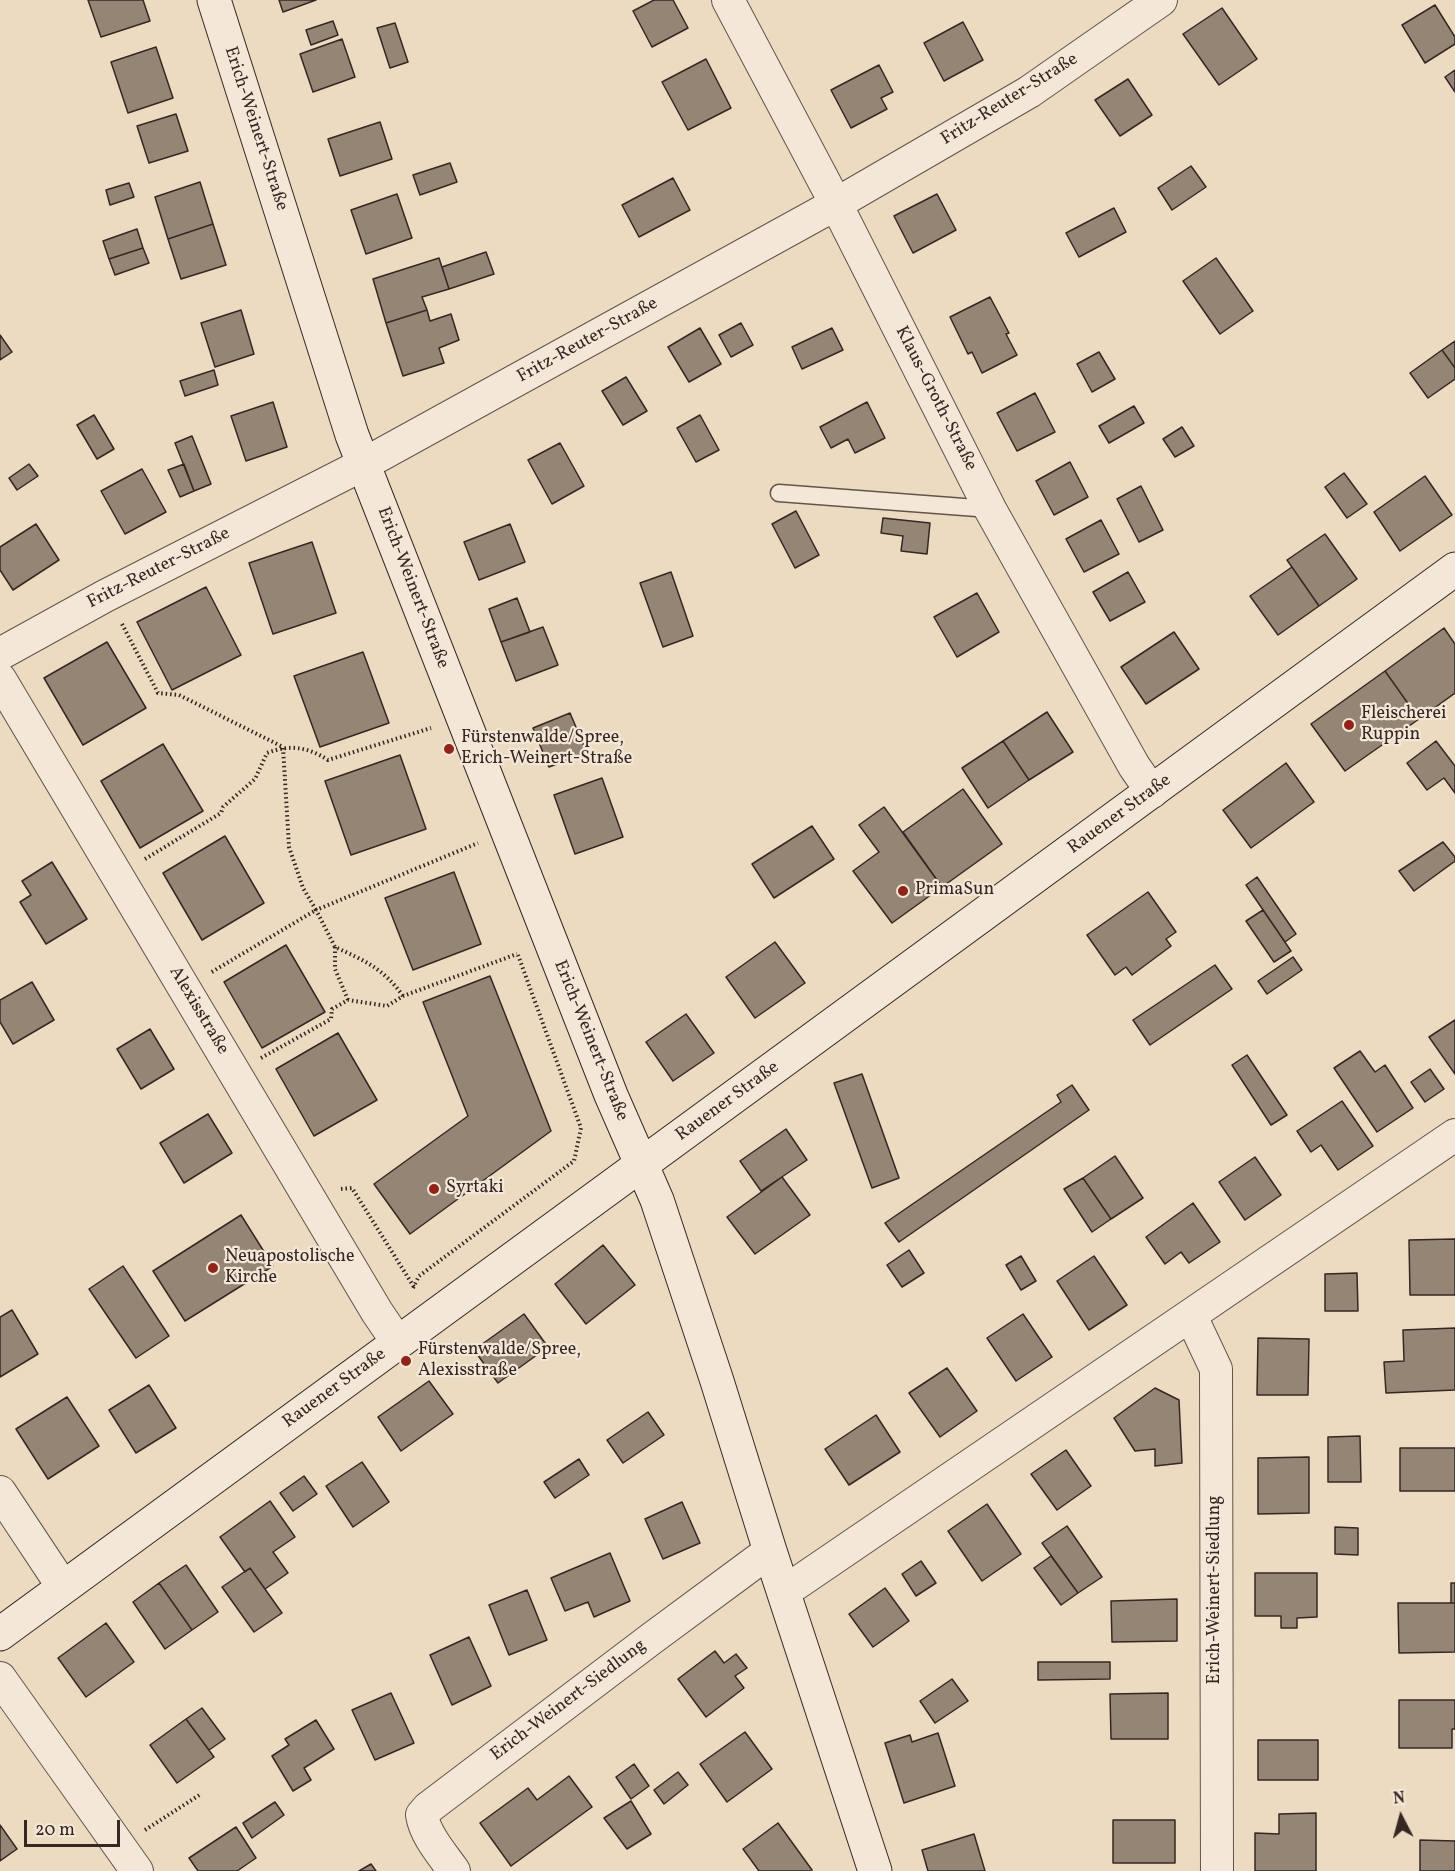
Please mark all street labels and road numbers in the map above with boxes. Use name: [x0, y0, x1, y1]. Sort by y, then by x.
street label: Erich-Weinert-Straße: [218, 44, 292, 214]
street label: Fritz-Reuter-Straße: [938, 49, 1082, 151]
street label: Fritz-Reuter-Straße: [514, 293, 662, 389]
street label: Klaus-Groth-Straße: [889, 323, 981, 475]
street label: Erich-Weinert-Straße: [371, 504, 453, 672]
street label: Fritz-Reuter-Straße: [84, 524, 234, 614]
street label: Rauener Straße: [1064, 770, 1176, 860]
street label: Erich-Weinert-Straße: [548, 958, 632, 1124]
street label: Alexisstraße: [163, 963, 233, 1059]
street label: Rauener Straße: [672, 1057, 784, 1147]
street label: Rauener Straße: [279, 1344, 391, 1434]
street label: Erich-Weinert-Siedlung: [1205, 1496, 1227, 1684]
street label: Erich-Weinert-Siedlung: [487, 1636, 651, 1766]

